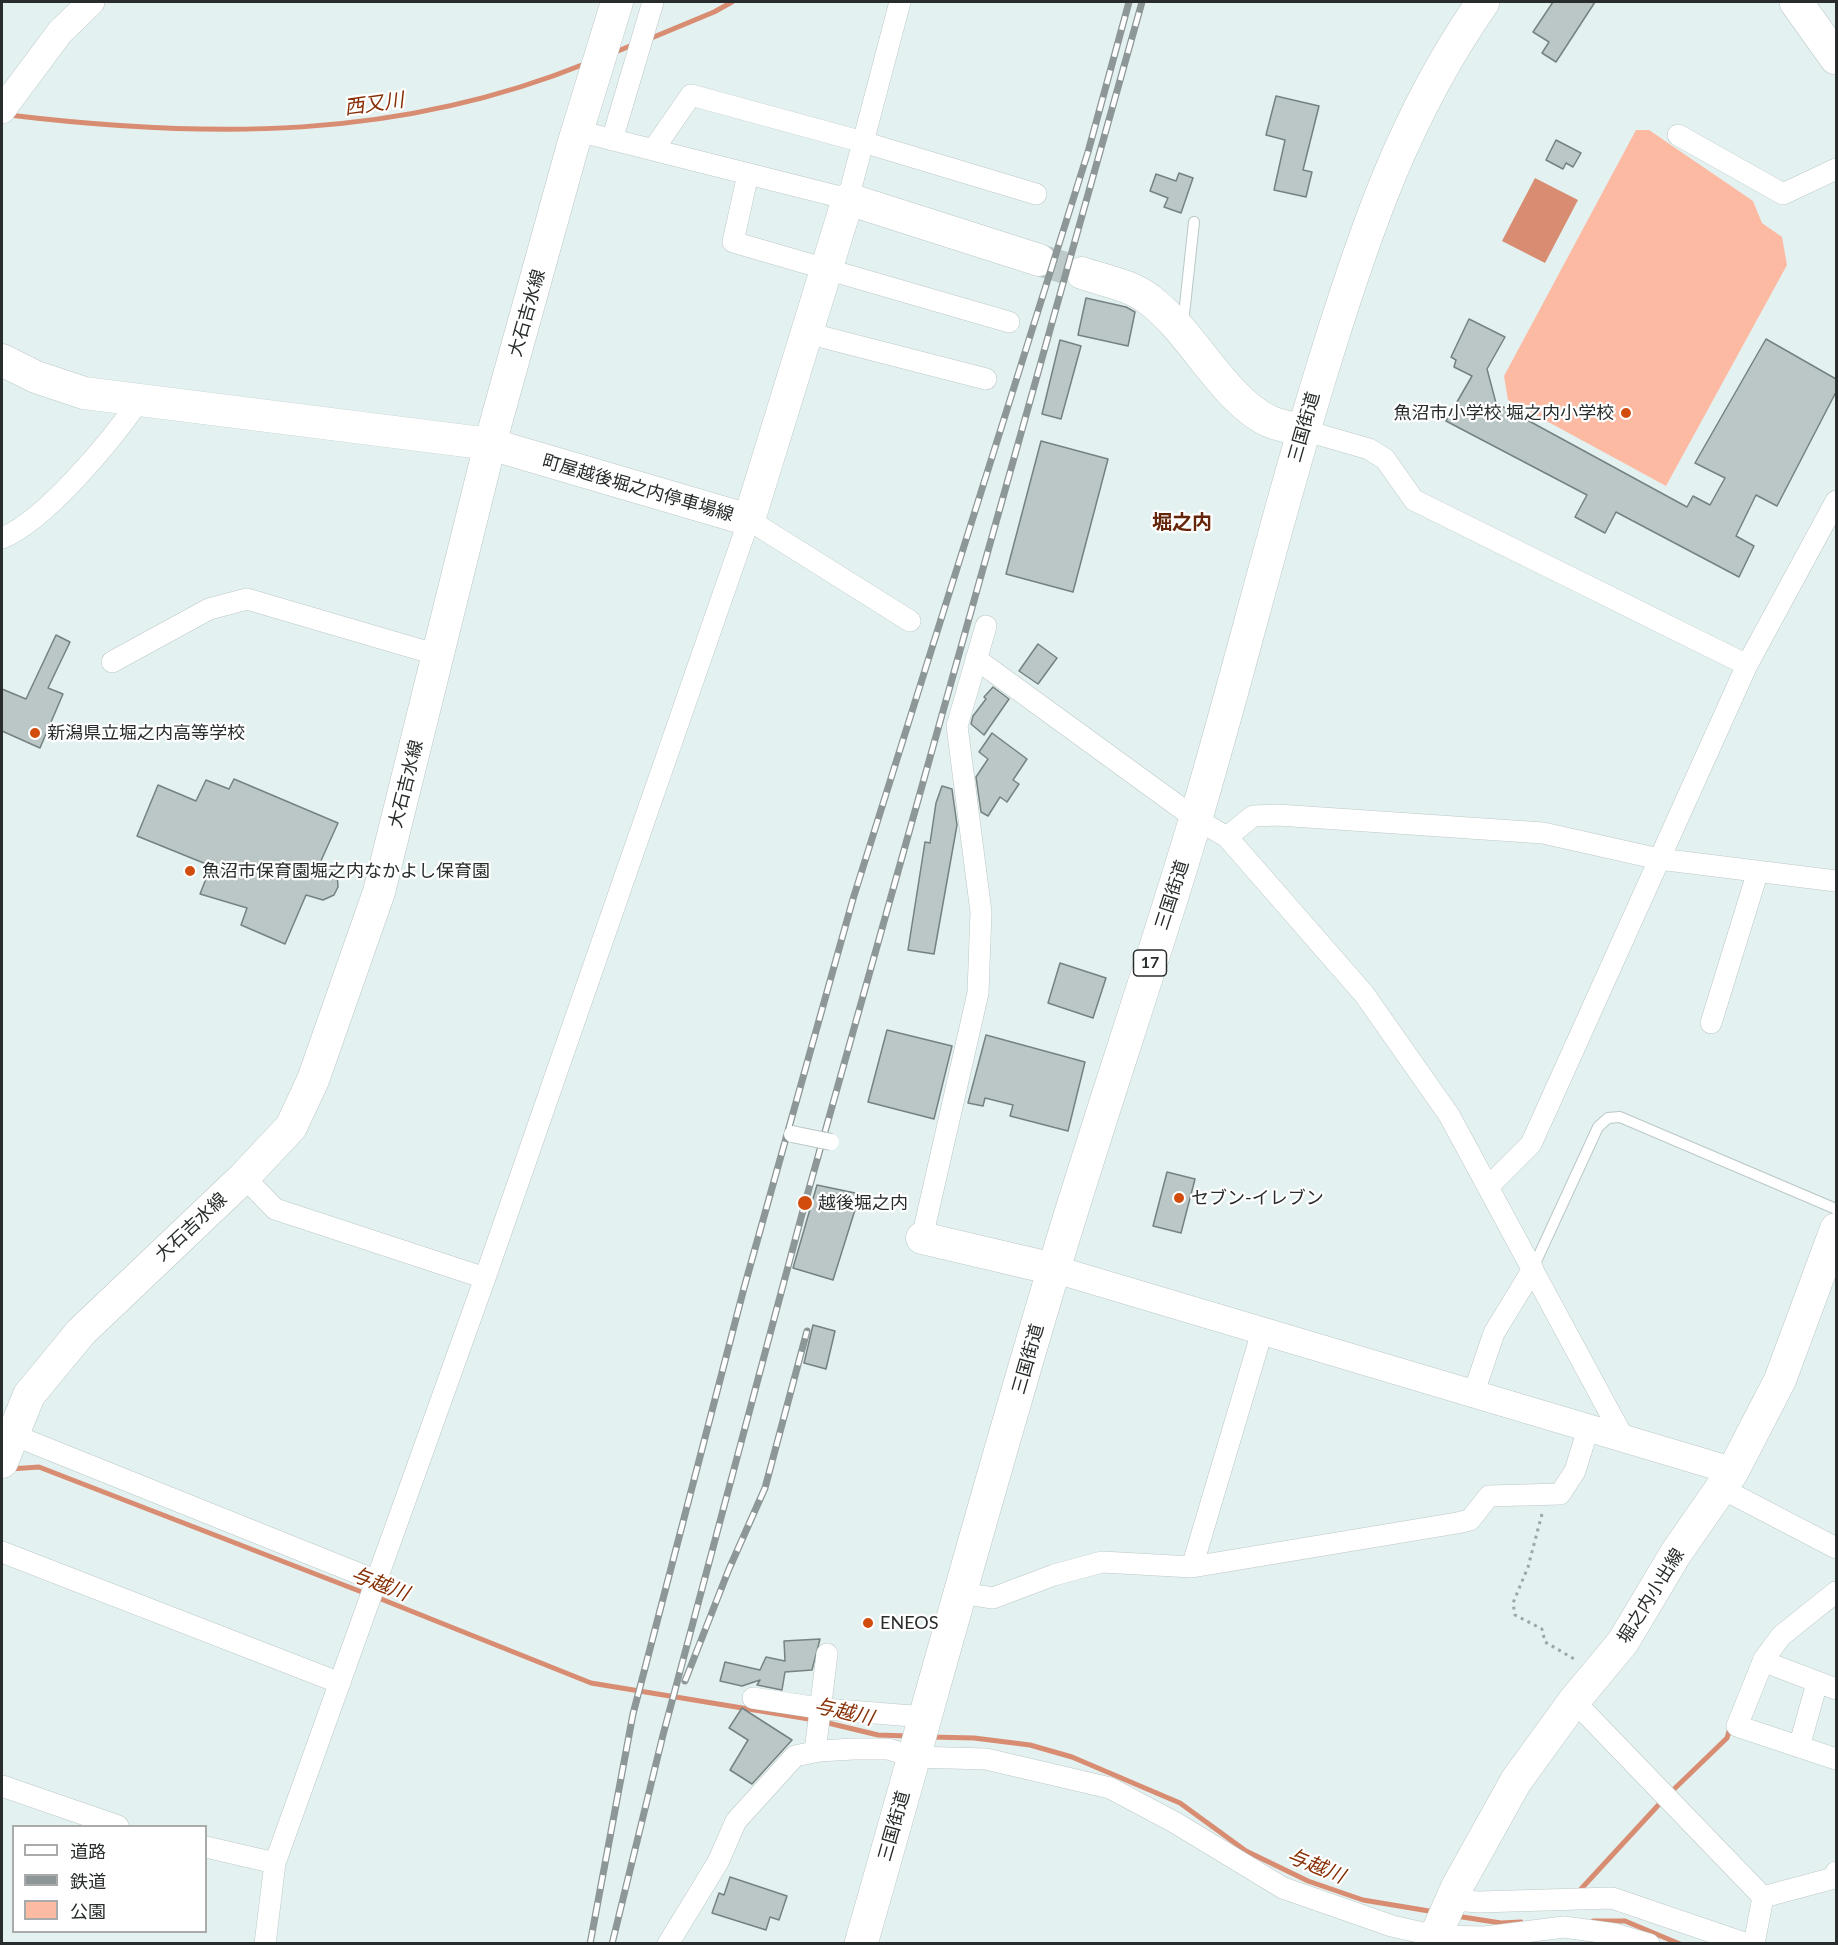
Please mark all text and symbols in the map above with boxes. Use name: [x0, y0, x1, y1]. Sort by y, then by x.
water label: 西又川: [343, 88, 405, 120]
street label: 大石吉水線: [504, 267, 550, 359]
street label: 三国街道: [1284, 389, 1324, 465]
place label: 魚沼市小学校 堀之内小学校: [1393, 402, 1614, 424]
marker: 魚沼市小学校 堀之内小学校: [1619, 406, 1633, 420]
street label: 町屋越後堀之内停車場線: [540, 450, 736, 526]
district label: 堀之内: [1152, 511, 1212, 535]
place label: 新潟県立堀之内高等学校: [47, 722, 245, 744]
marker: 新潟県立堀之内高等学校: [28, 726, 42, 740]
street label: 大石吉水線: [385, 738, 427, 830]
street label: 三国街道: [1151, 857, 1193, 933]
place label: 魚沼市保育園堀之内なかよし保育園: [202, 860, 490, 882]
marker: 魚沼市保育園堀之内なかよし保育園: [183, 864, 197, 878]
road number: 17: [1134, 950, 1166, 976]
place label: セブン-イレブン: [1191, 1187, 1324, 1209]
street label: 大石吉水線: [151, 1188, 231, 1266]
marker: セブン-イレブン: [1172, 1191, 1186, 1205]
place label: 越後堀之内: [818, 1192, 908, 1214]
marker: 越後堀之内: [796, 1194, 814, 1212]
street label: 三国街道: [1008, 1321, 1048, 1397]
street label: 堀之内小出線: [1613, 1544, 1689, 1648]
water label: 与越川: [348, 1562, 412, 1606]
place label: ENEOS: [880, 1612, 938, 1634]
marker: ENEOS: [861, 1616, 875, 1630]
water label: 与越川: [812, 1694, 876, 1730]
street label: 三国街道: [874, 1788, 914, 1864]
legend: [12, 1825, 207, 1933]
text: 道路: [70, 1840, 106, 1862]
water label: 与越川: [1284, 1844, 1348, 1888]
text: 鉄道: [70, 1870, 106, 1892]
text: 公園: [70, 1900, 106, 1922]

